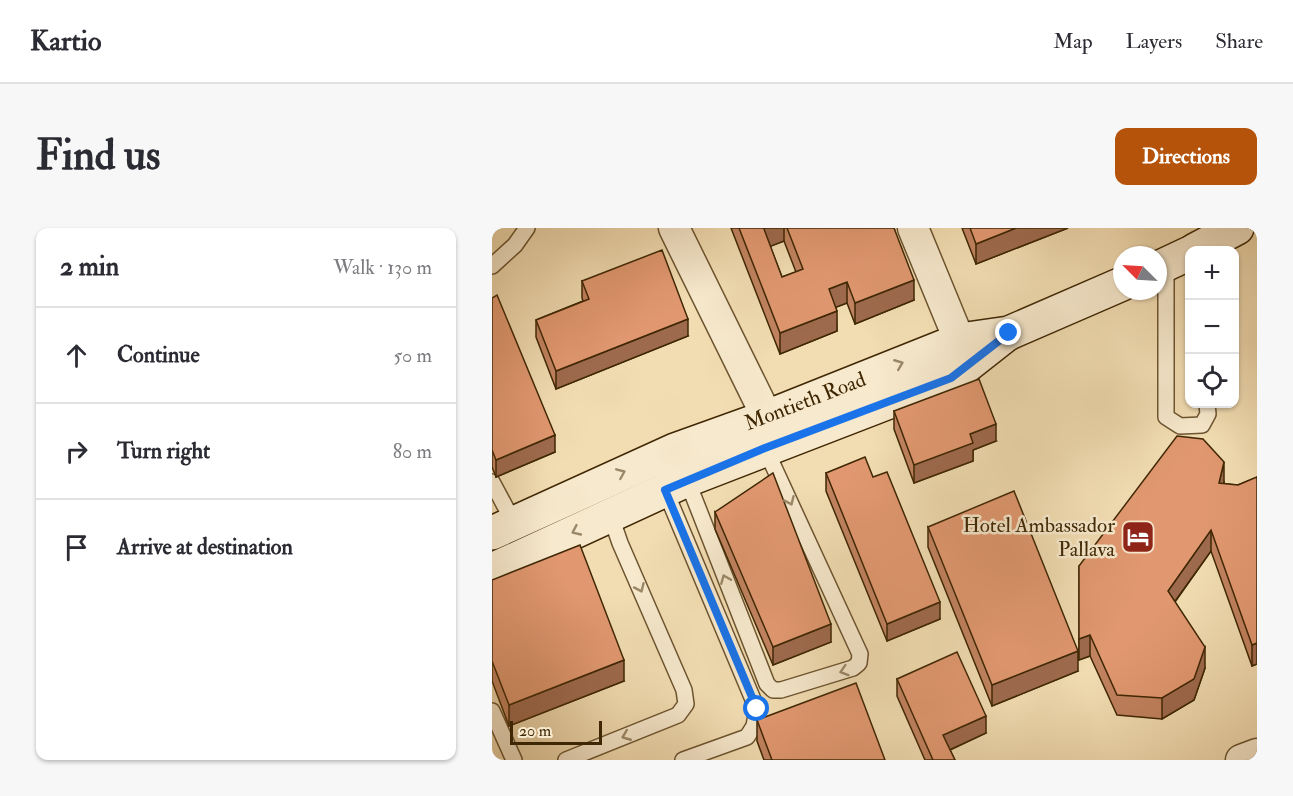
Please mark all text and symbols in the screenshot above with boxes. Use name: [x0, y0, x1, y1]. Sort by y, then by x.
text: Kartio: [30, 24, 101, 59]
text: Map: [1053, 28, 1093, 55]
text: Layers: [1126, 28, 1182, 55]
text: Share: [1215, 28, 1263, 55]
button: Directions: [1115, 128, 1257, 185]
text: Find us: [36, 130, 160, 182]
north arrow: [1113, 246, 1167, 300]
map controls: [1185, 246, 1239, 408]
button: +: [1185, 246, 1239, 300]
text: 2 min: [60, 251, 119, 283]
text: Walk · 130 m: [333, 255, 432, 280]
button: −: [1185, 300, 1239, 354]
route end: [995, 319, 1021, 345]
icon: ahead: [60, 339, 93, 372]
text: Continue: [117, 341, 200, 369]
text: 50 m: [393, 343, 432, 368]
button: locate: [1185, 354, 1239, 408]
one-way arrow: [893, 359, 904, 371]
street label: Montieth Road: [741, 366, 870, 437]
icon: right: [60, 435, 93, 468]
text: Turn right: [117, 437, 210, 465]
text: 80 m: [393, 439, 432, 464]
one-way arrow: [615, 468, 626, 480]
one-way arrow: [783, 494, 795, 505]
place label: Hotel Ambassador Pallava: [963, 512, 1115, 563]
hotel icon: Hotel Ambassador Pallava: [1120, 519, 1156, 555]
one-way arrow: [571, 523, 582, 535]
icon: arrive: [60, 531, 93, 564]
text: Arrive at destination: [117, 533, 293, 561]
one-way arrow: [720, 574, 732, 585]
one-way arrow: [632, 582, 644, 593]
one-way arrow: [839, 664, 850, 676]
route start: [743, 695, 769, 721]
scale bar: [510, 718, 602, 746]
text: 20 m: [519, 721, 551, 741]
one-way arrow: [621, 729, 632, 741]

